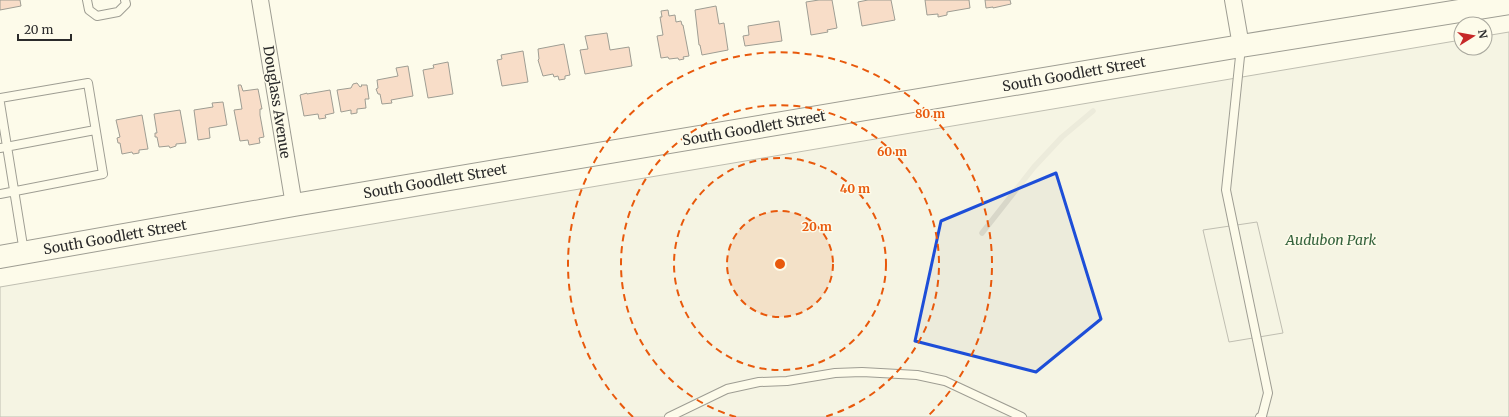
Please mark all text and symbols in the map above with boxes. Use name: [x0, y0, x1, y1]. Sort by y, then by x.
scale bar: [18, 16, 71, 42]
north arrow: [1453, 16, 1493, 56]
text: 20 m: [24, 22, 53, 37]
text: N: [1475, 28, 1491, 40]
street label: Douglass Avenue: [259, 44, 295, 160]
street label: South Goodlett Street: [1001, 52, 1148, 95]
street label: South Goodlett Street: [681, 106, 828, 149]
text: 80 m: [915, 106, 945, 121]
text: 60 m: [877, 144, 907, 159]
street label: South Goodlett Street: [362, 159, 509, 202]
text: 40 m: [840, 181, 870, 196]
street label: South Goodlett Street: [42, 215, 189, 258]
text: 20 m: [802, 219, 832, 234]
park label: Audubon Park: [1285, 231, 1376, 249]
centre of rings: [773, 257, 787, 271]

